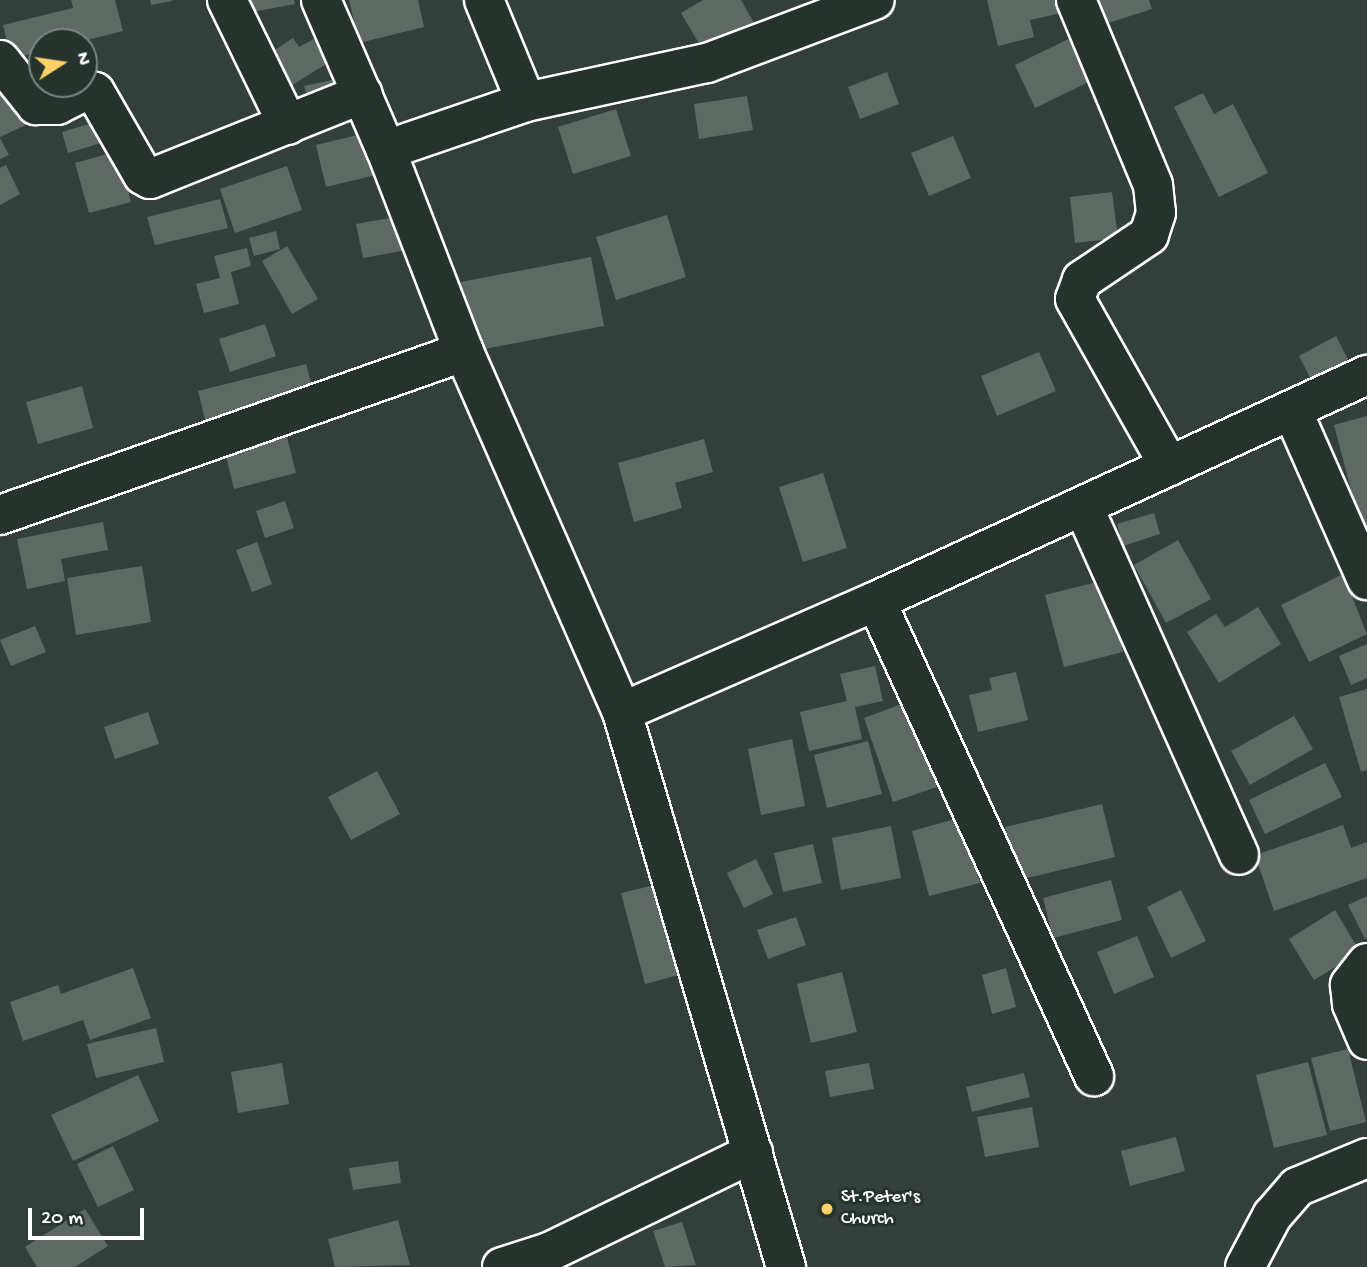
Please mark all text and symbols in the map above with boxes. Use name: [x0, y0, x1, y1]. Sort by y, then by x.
north arrow: [28, 28, 98, 98]
text: N: [70, 50, 95, 67]
place label: St.Peter's Church: [841, 1187, 920, 1231]
scale bar: [32, 1194, 147, 1238]
marker: St.Peter's Church: [819, 1201, 835, 1217]
text: 20 m: [41, 1207, 83, 1232]

